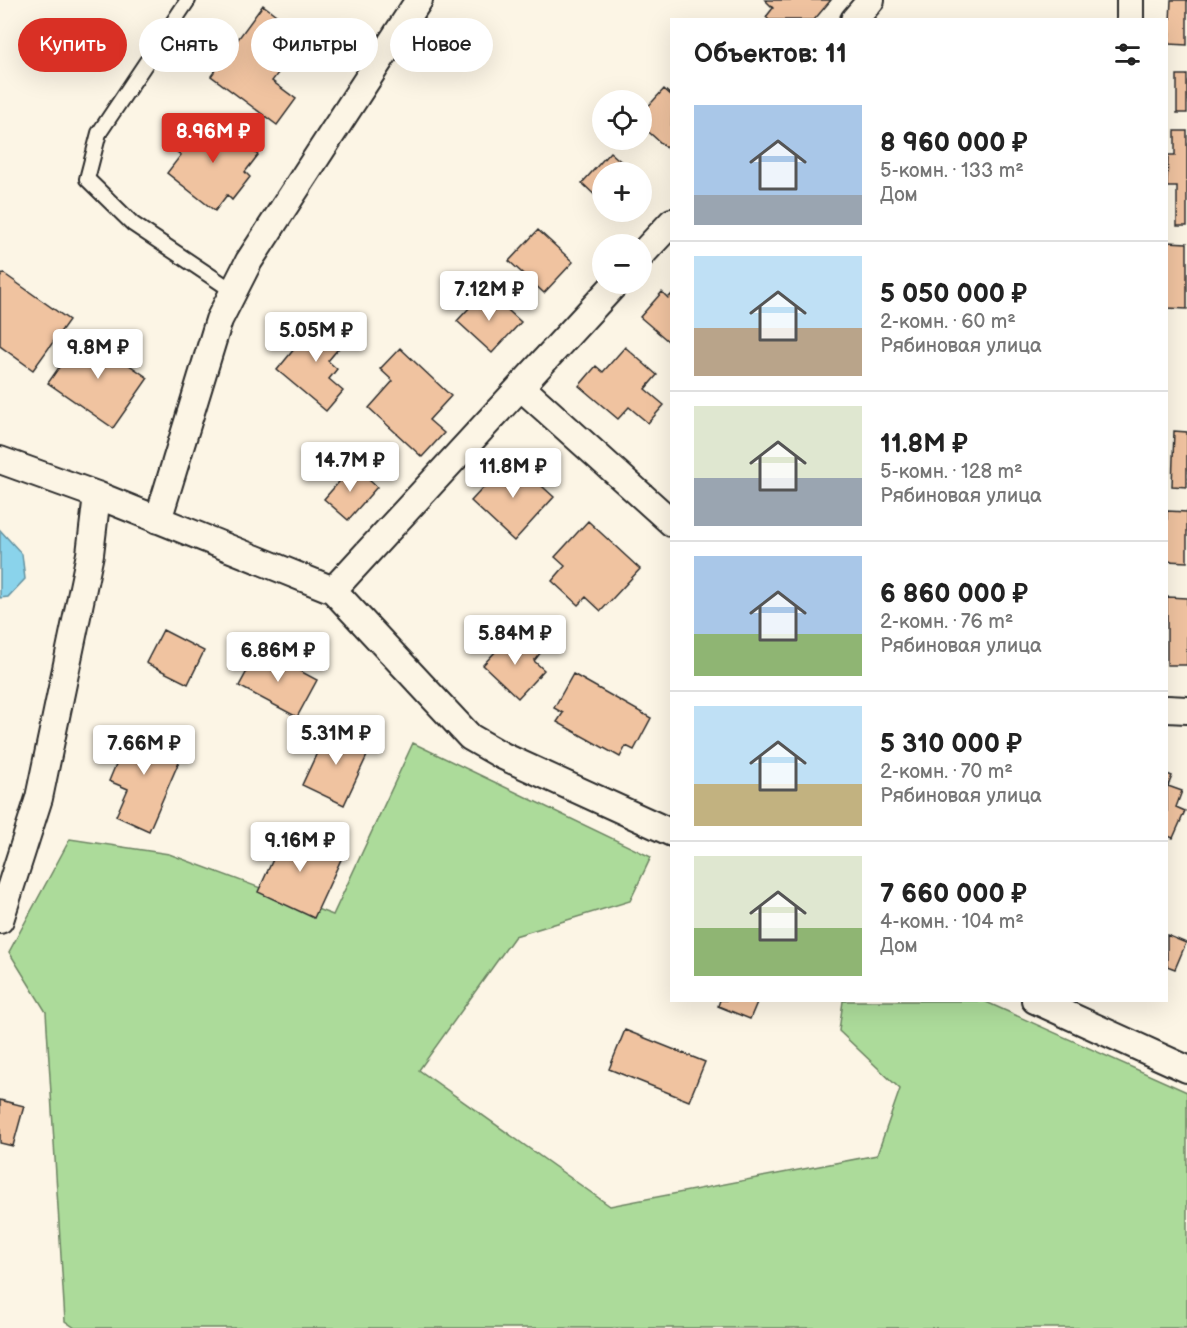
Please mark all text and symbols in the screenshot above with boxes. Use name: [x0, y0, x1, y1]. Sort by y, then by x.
chip: Купить: [18, 18, 127, 72]
chip: Снять: [139, 18, 239, 72]
chip: Фильтры: [251, 18, 378, 72]
chip: Новое: [390, 18, 493, 72]
icon: filters: [1111, 38, 1144, 71]
text: Объектов: 11: [694, 39, 847, 70]
map controls: [592, 90, 652, 294]
button: locate: [592, 90, 652, 150]
pin: 8.96M ₽: [158, 113, 268, 164]
text: 8.96M ₽: [176, 120, 250, 144]
text: 8 960 000 ₽: [880, 128, 1028, 159]
icon: home: [742, 129, 814, 201]
text: 5-комн. · 133 m²: [880, 159, 1024, 183]
button: +: [592, 162, 652, 222]
text: Дом: [880, 183, 918, 207]
button: −: [592, 234, 652, 294]
pin: 7.12M ₽: [434, 271, 544, 322]
text: 7.12M ₽: [454, 278, 524, 302]
text: 5 050 000 ₽: [880, 279, 1027, 310]
icon: home: [742, 280, 814, 352]
text: 2-комн. · 60 m²: [880, 310, 1016, 334]
pin: 5.05M ₽: [261, 312, 371, 363]
text: 5.05M ₽: [279, 319, 353, 343]
pin: 9.8M ₽: [49, 329, 147, 380]
text: Рябиновая улица: [880, 334, 1042, 358]
text: 9.8M ₽: [67, 336, 129, 360]
text: 11.8M ₽: [880, 429, 968, 460]
icon: home: [742, 430, 814, 502]
pin: 14.7M ₽: [295, 442, 405, 493]
pin: 11.8M ₽: [458, 448, 568, 499]
text: 14.7M ₽: [315, 449, 385, 473]
text: 11.8M ₽: [479, 455, 547, 479]
text: 5-комн. · 128 m²: [880, 460, 1023, 484]
text: Рябиновая улица: [880, 484, 1042, 508]
text: 6 860 000 ₽: [880, 579, 1028, 610]
icon: home: [742, 580, 814, 652]
text: 2-комн. · 76 m²: [880, 610, 1013, 634]
pin: 5.84M ₽: [460, 615, 570, 666]
text: 5.84M ₽: [478, 622, 552, 646]
pin: 6.86M ₽: [223, 632, 333, 683]
text: Рябиновая улица: [880, 634, 1042, 658]
text: 6.86M ₽: [241, 639, 315, 663]
pin: 5.31M ₽: [281, 715, 391, 766]
text: 5.31M ₽: [301, 722, 371, 746]
pin: 7.66M ₽: [89, 725, 199, 776]
text: 5 310 000 ₽: [880, 729, 1022, 760]
icon: home: [742, 730, 814, 802]
text: 7.66M ₽: [107, 732, 181, 756]
text: 2-комн. · 70 m²: [880, 760, 1013, 784]
text: Рябиновая улица: [880, 784, 1042, 808]
pin: 9.16M ₽: [245, 822, 355, 873]
text: 9.16M ₽: [265, 829, 335, 853]
text: 7 660 000 ₽: [880, 879, 1027, 910]
icon: home: [742, 880, 814, 952]
text: 4-комн. · 104 m²: [880, 910, 1024, 934]
text: Дом: [880, 934, 918, 958]

